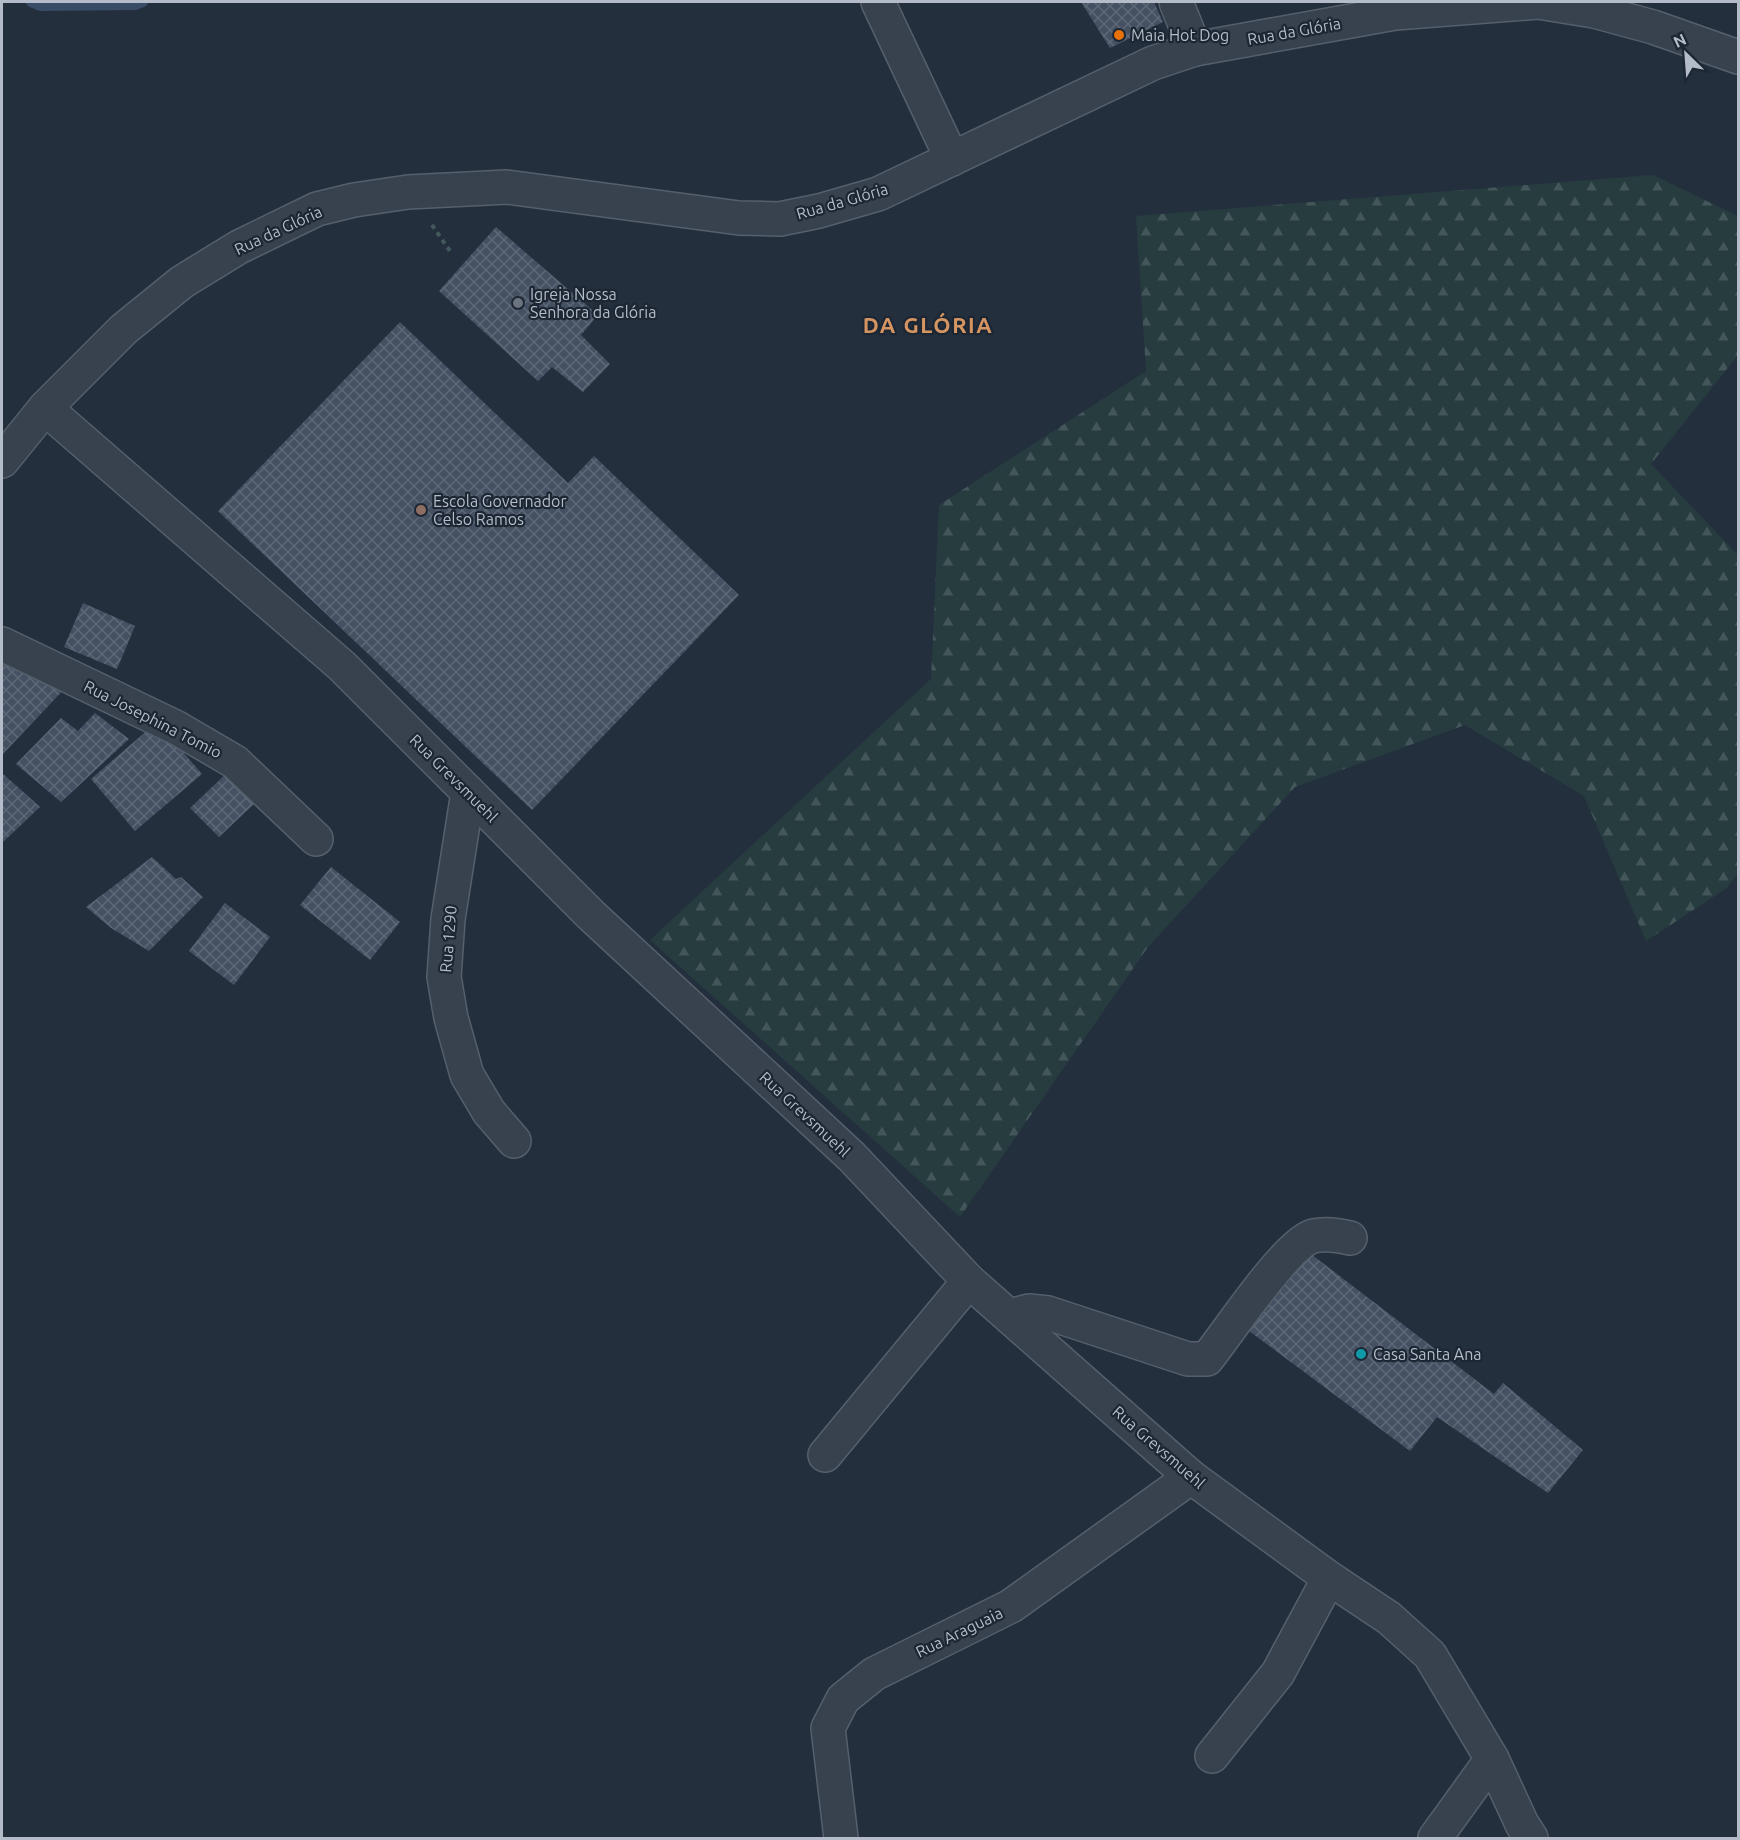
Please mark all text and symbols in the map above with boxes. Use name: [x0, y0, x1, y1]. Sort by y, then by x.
street label: Rua da Glória: [1246, 14, 1342, 48]
north arrow: [1656, 24, 1716, 84]
place label: Maia Hot Dog: [1131, 26, 1229, 44]
marker: Maia Hot Dog: [1112, 28, 1126, 42]
text: N: [1670, 30, 1689, 51]
street label: Rua da Glória: [794, 179, 890, 223]
street label: Rua da Glória: [231, 202, 325, 258]
place label: Igreja Nossa Senhora da Glória: [530, 285, 656, 321]
marker: Igreja Nossa Senhora da Glória: [511, 296, 525, 310]
district label: DA GLÓRIA: [863, 312, 993, 337]
place label: Escola Governador Celso Ramos: [433, 492, 567, 528]
marker: Escola Governador Celso Ramos: [414, 503, 428, 517]
street label: Rua Josephina Tomio: [81, 676, 225, 762]
street label: Rua Grevsmuehl: [407, 731, 501, 825]
street label: Rua 1290: [436, 905, 460, 973]
street label: Rua Grevsmuehl: [756, 1068, 854, 1160]
place label: Casa Santa Ana: [1373, 1345, 1482, 1363]
marker: Casa Santa Ana: [1354, 1347, 1368, 1361]
street label: Rua Grevsmuehl: [1109, 1402, 1209, 1492]
street label: Rua Araguaia: [913, 1603, 1005, 1661]

